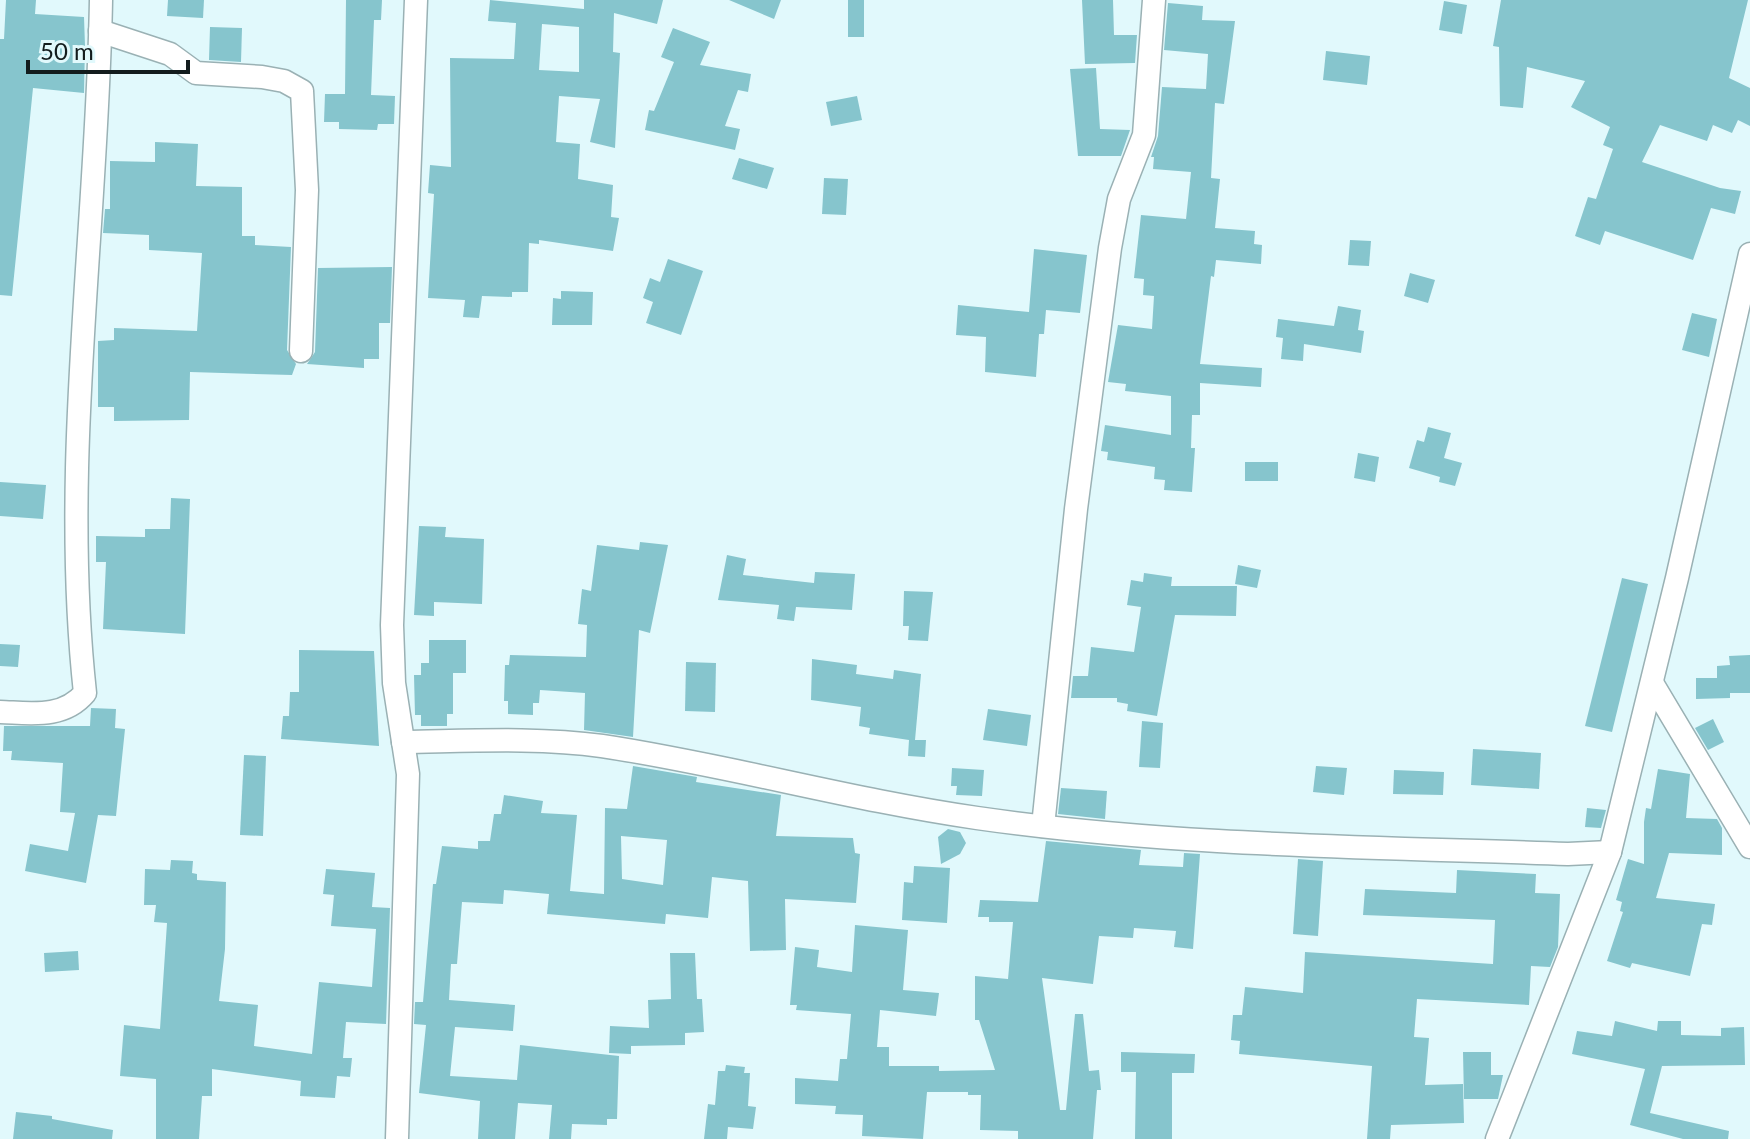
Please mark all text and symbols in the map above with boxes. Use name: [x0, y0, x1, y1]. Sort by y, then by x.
scale bar: [28, 24, 188, 74]
text: 50 m: [40, 36, 94, 65]

